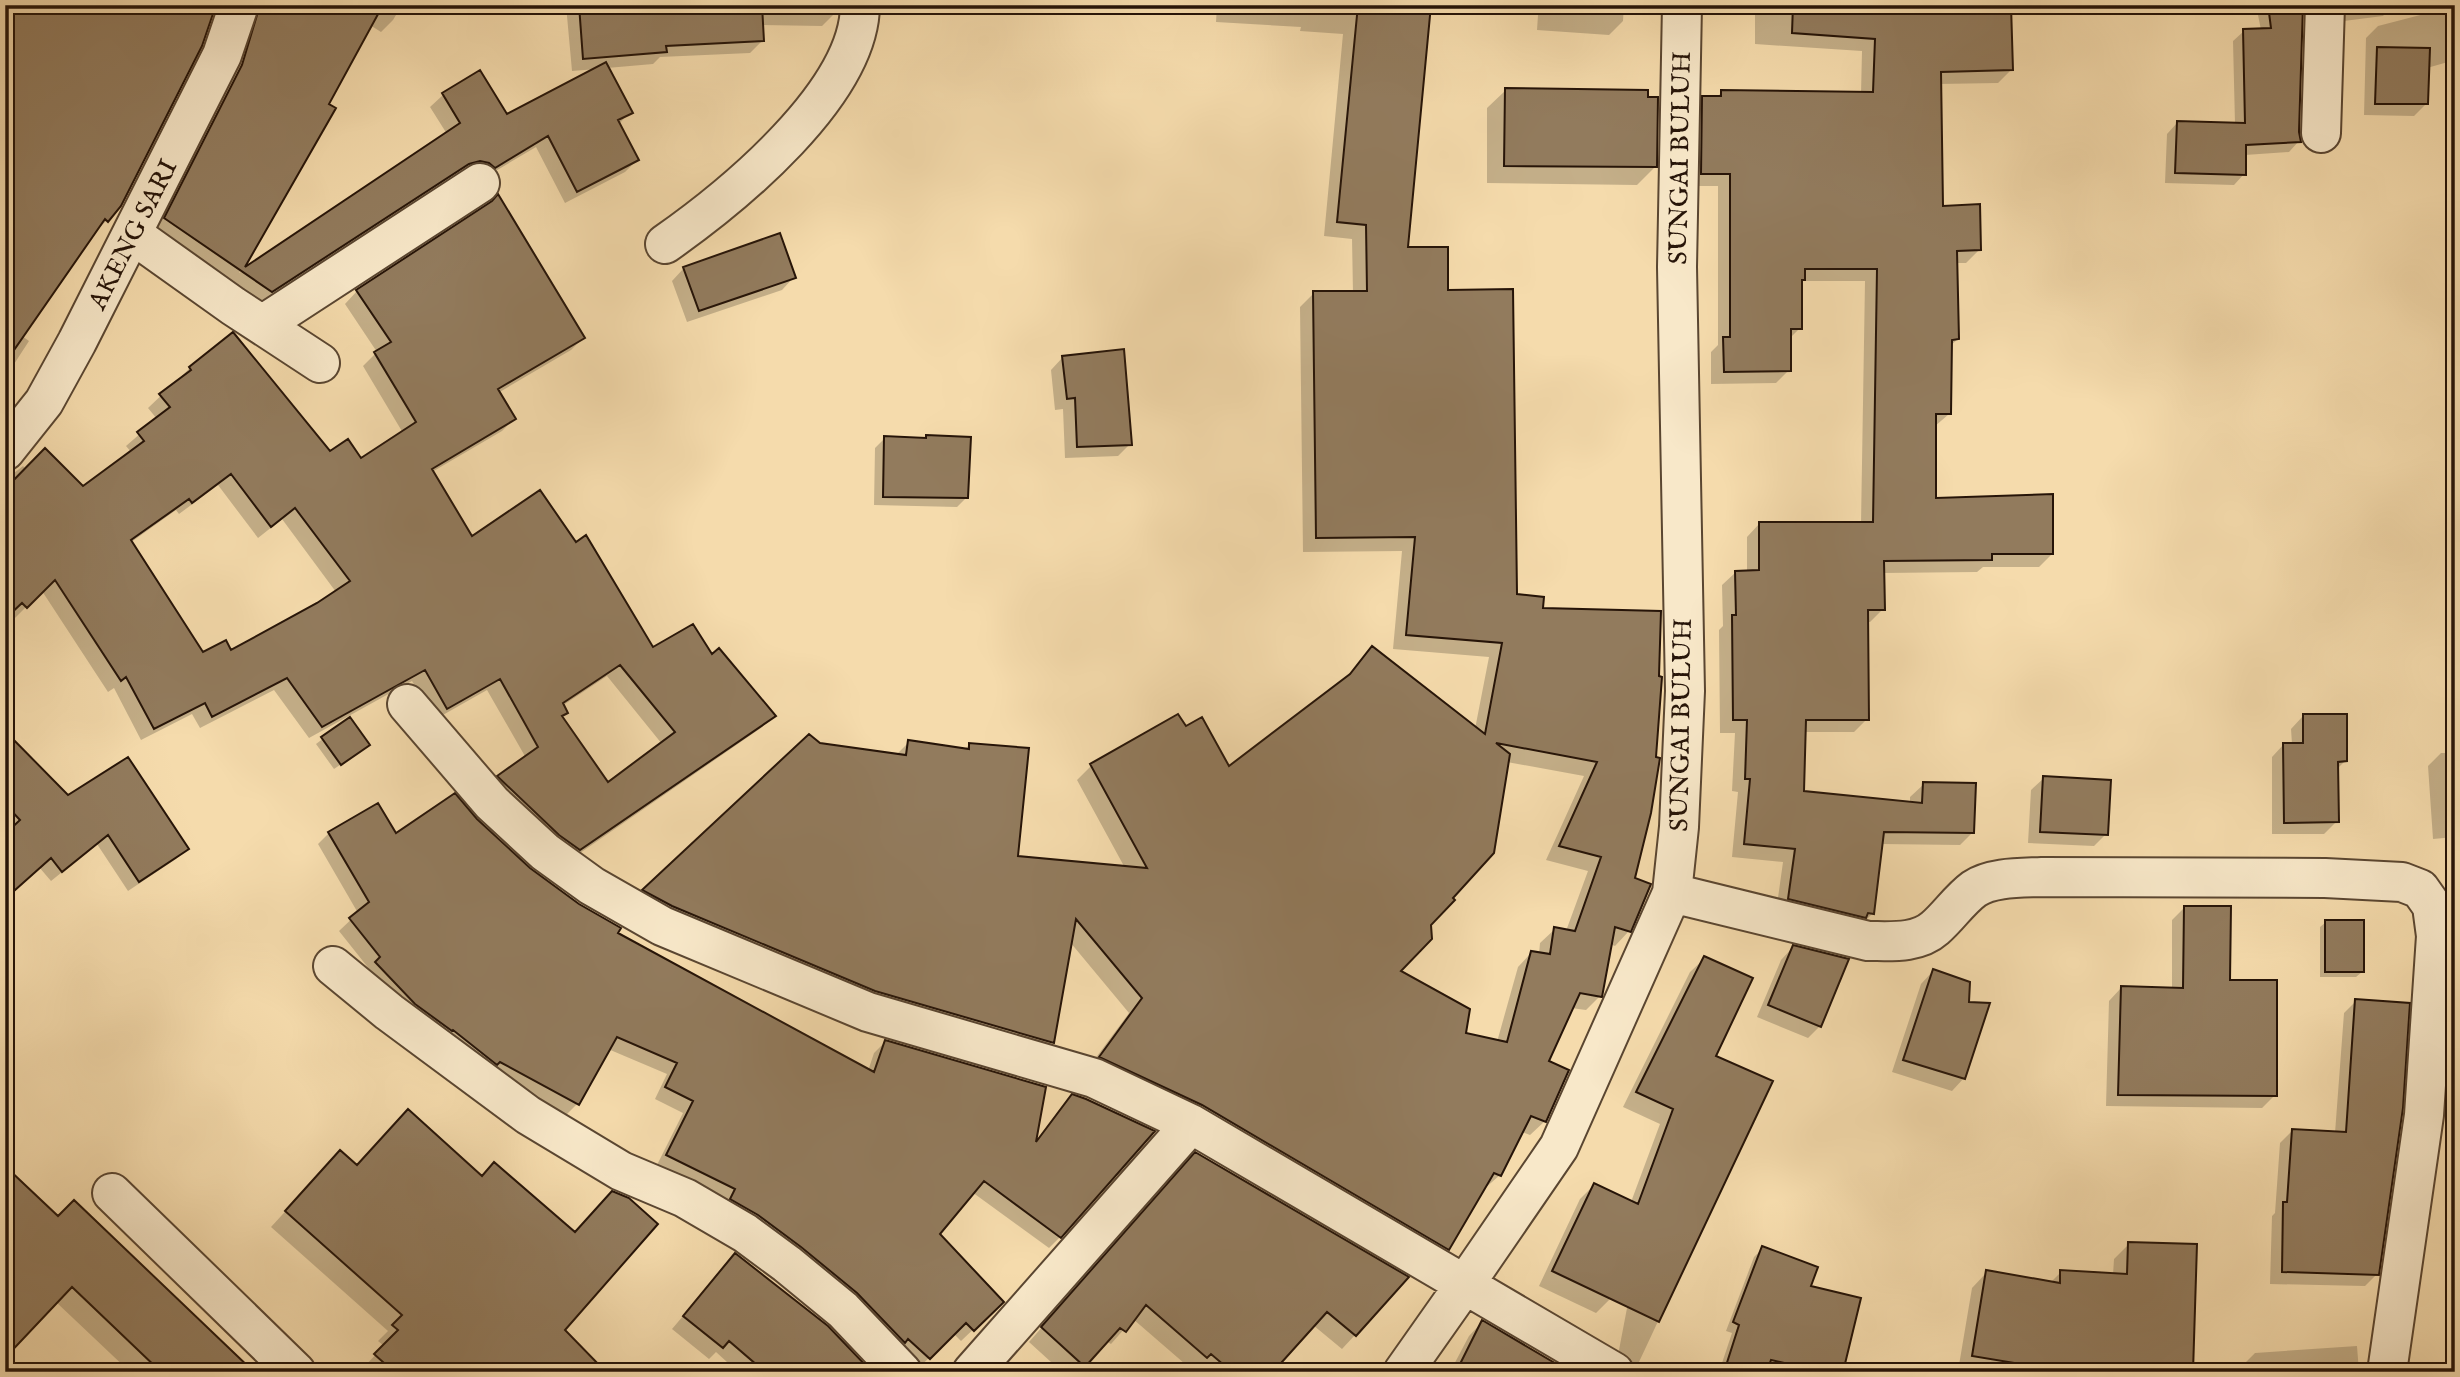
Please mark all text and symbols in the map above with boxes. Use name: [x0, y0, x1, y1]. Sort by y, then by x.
street label: SUNGAI BULUH: [1662, 51, 1699, 265]
street label: AKENG SARI: [81, 154, 185, 316]
street label: SUNGAI BULUH: [1663, 618, 1700, 832]

